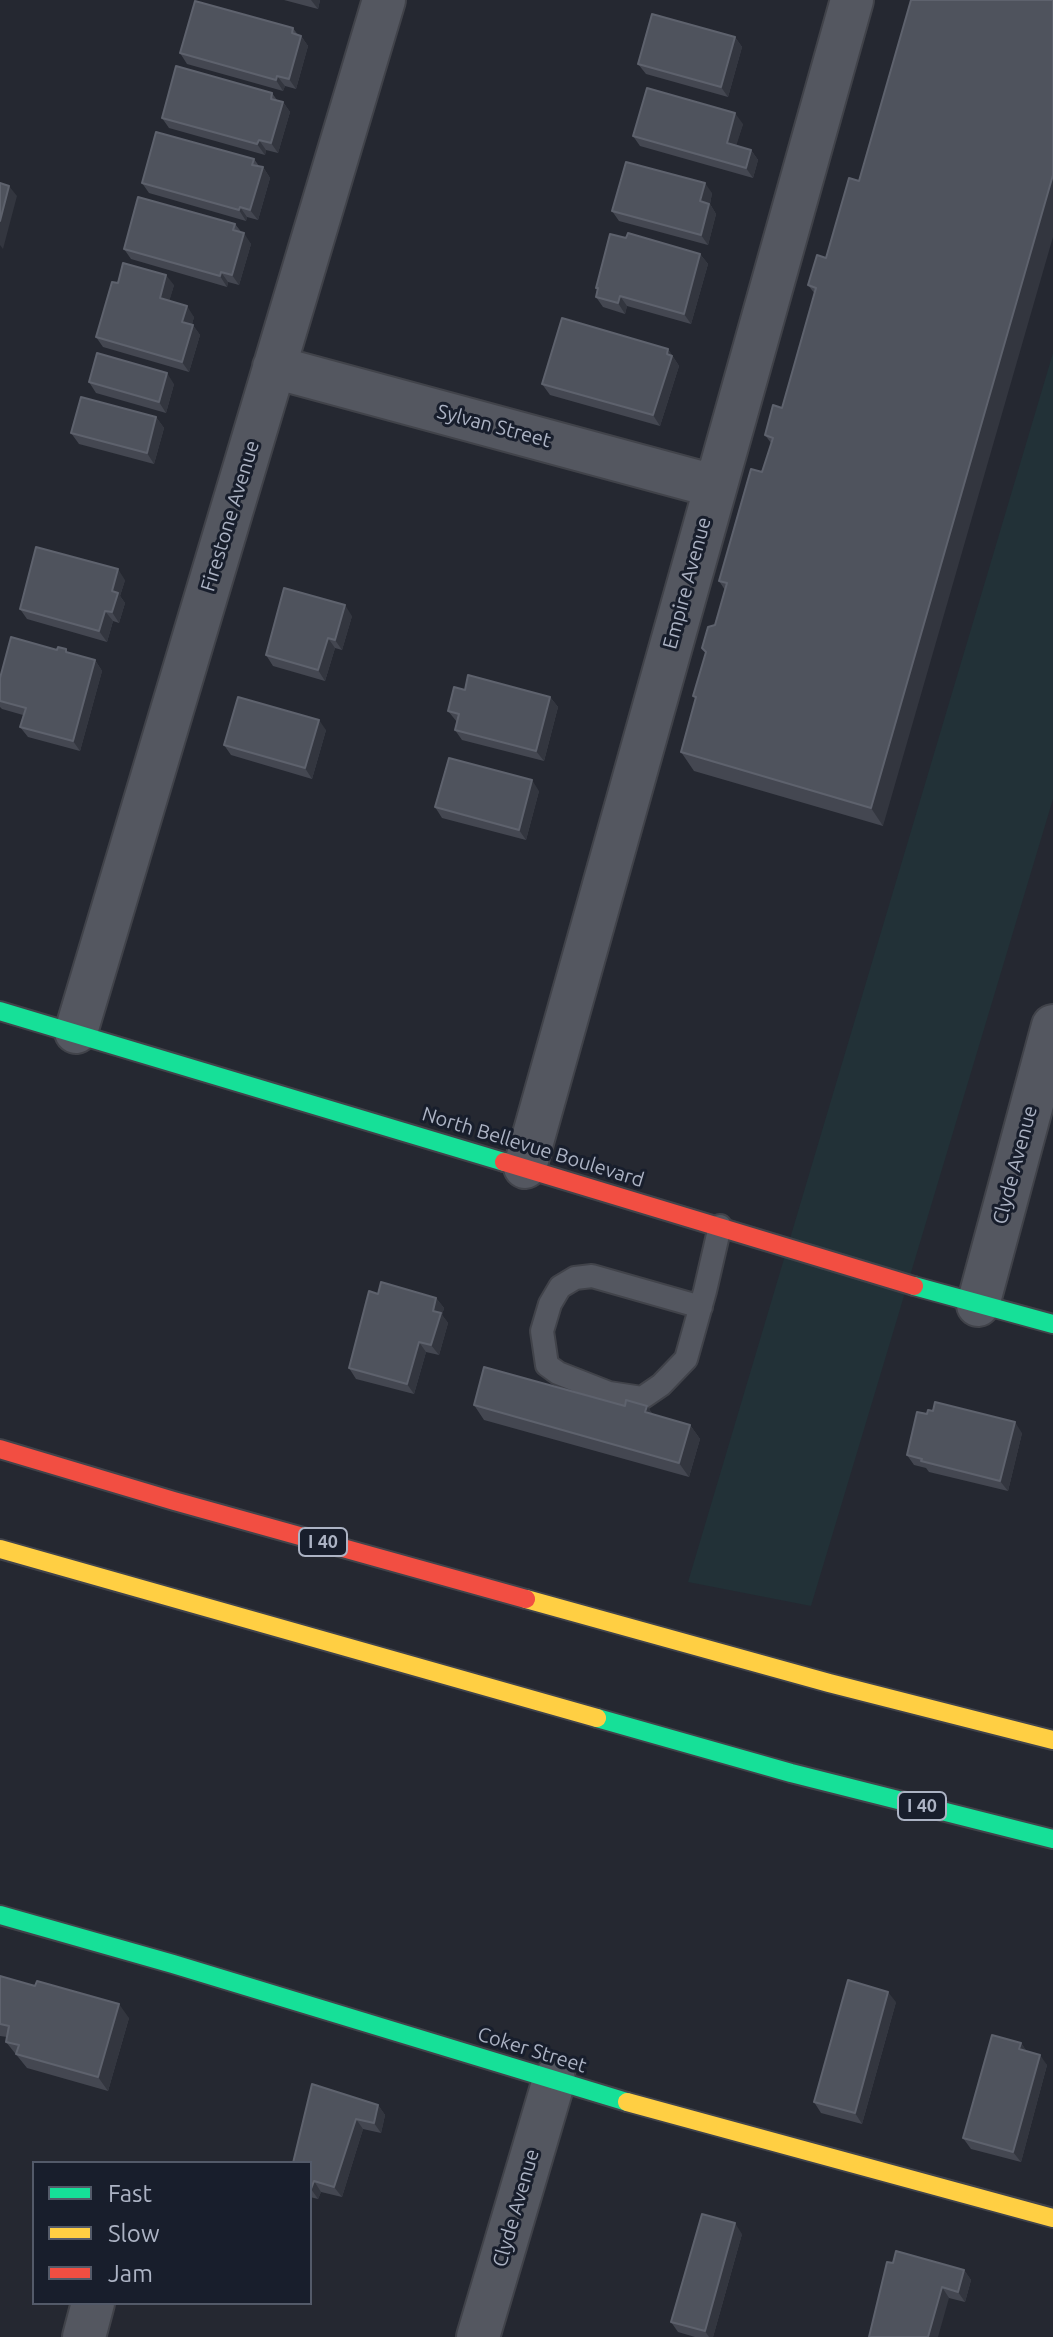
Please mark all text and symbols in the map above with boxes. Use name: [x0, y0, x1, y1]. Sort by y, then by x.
street label: Sylvan Street: [434, 399, 554, 453]
street label: Firestone Avenue: [196, 438, 264, 594]
street label: Empire Avenue: [658, 514, 716, 652]
street label: North Bellevue Boulevard: [419, 1102, 647, 1192]
street label: Clyde Avenue: [988, 1103, 1042, 1227]
road number: I 40: [299, 1528, 347, 1556]
road number: I 40: [898, 1792, 946, 1820]
street label: Coker Street: [475, 2022, 589, 2078]
street label: Clyde Avenue: [488, 2146, 544, 2270]
legend: [32, 2161, 312, 2305]
text: Fast: [108, 2180, 152, 2207]
text: Slow: [108, 2220, 160, 2247]
text: Jam: [108, 2260, 153, 2287]

